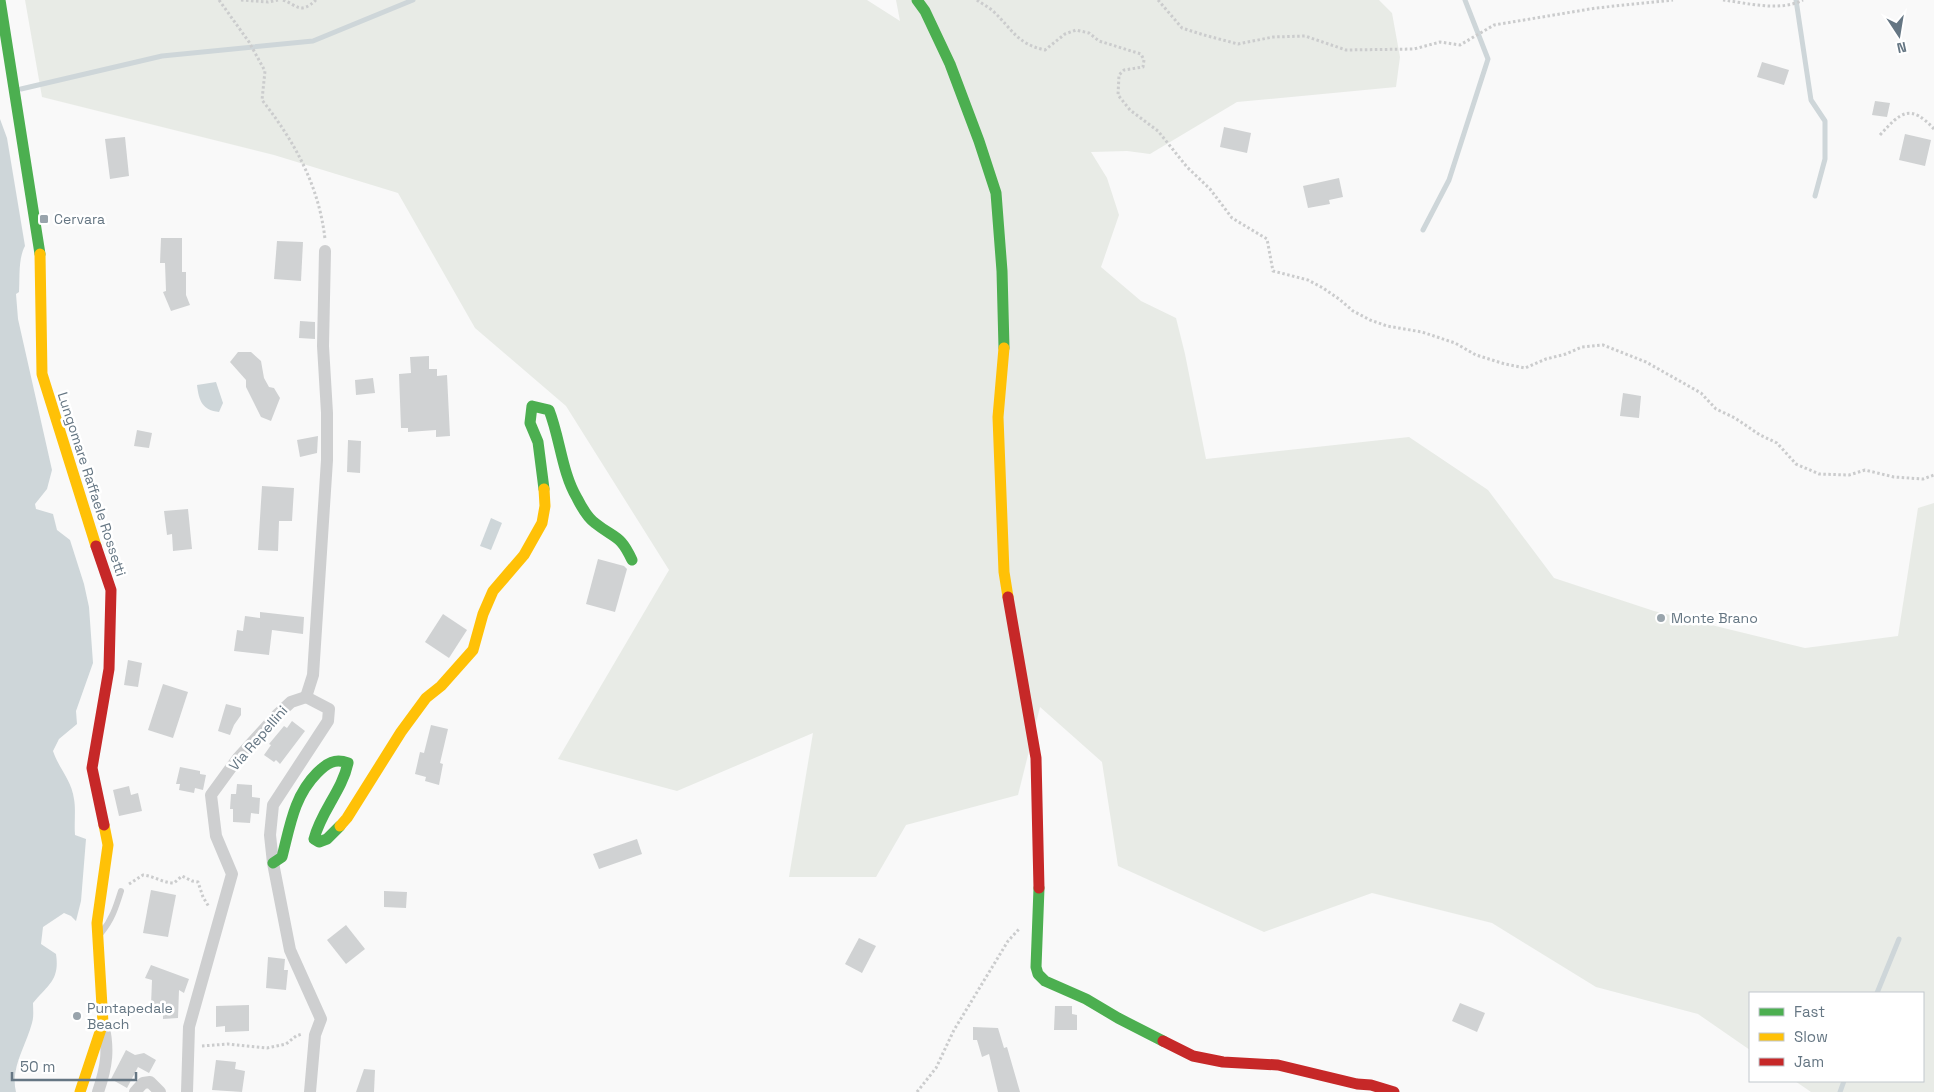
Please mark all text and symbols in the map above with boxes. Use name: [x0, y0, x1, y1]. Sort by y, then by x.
north arrow: [1874, 10, 1924, 60]
text: N: [1895, 38, 1908, 57]
place label: Cervara: [54, 210, 105, 228]
marker: Cervara: [38, 213, 50, 225]
street label: Lungomare Raffaele Rossetti: [54, 390, 130, 578]
place label: Monte Brano: [1671, 609, 1758, 627]
marker: Monte Brano: [1655, 612, 1667, 624]
street label: Via Repellini: [225, 702, 291, 774]
legend: [1749, 992, 1924, 1082]
place label: Puntapedale Beach: [87, 999, 173, 1033]
text: Fast: [1794, 1002, 1825, 1021]
marker: Puntapedale Beach: [71, 1010, 83, 1022]
text: Slow: [1794, 1027, 1828, 1046]
scale bar: [12, 1050, 136, 1082]
text: Jam: [1794, 1052, 1824, 1071]
text: 50 m: [20, 1057, 55, 1076]

